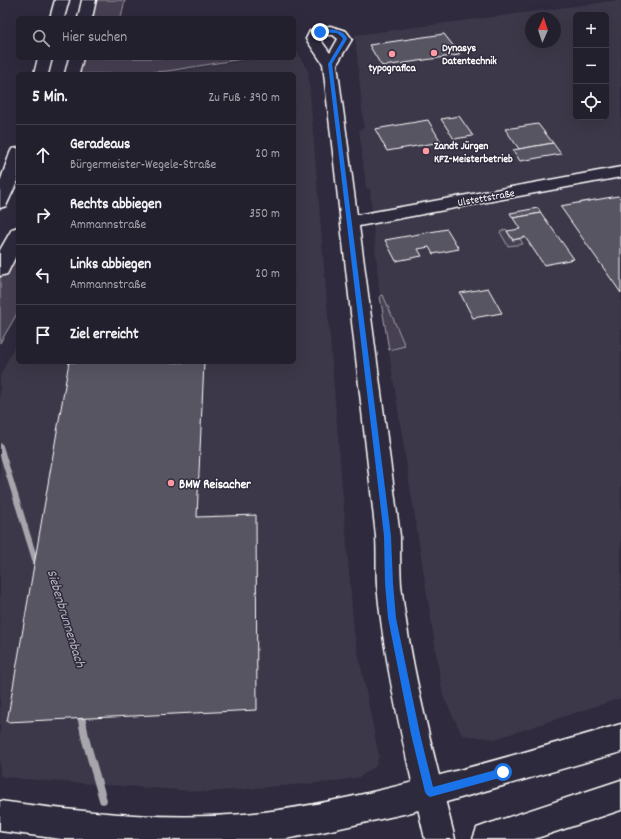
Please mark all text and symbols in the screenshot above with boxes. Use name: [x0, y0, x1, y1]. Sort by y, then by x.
north arrow: [525, 12, 561, 48]
map controls: [573, 12, 609, 120]
button: +: [573, 12, 609, 48]
search box: [16, 16, 296, 60]
route end: [311, 23, 329, 41]
icon: search: [30, 27, 52, 49]
text: Hier suchen: [62, 27, 127, 49]
place label: Dynasys Datentechnik: [442, 41, 497, 70]
marker: Dynasys Datentechnik: [429, 48, 439, 58]
button: −: [573, 48, 609, 84]
marker: typografica: [387, 49, 397, 59]
place label: typografica: [368, 61, 416, 77]
button: locate: [573, 84, 609, 120]
text: 5 Min.: [32, 86, 68, 110]
text: Zu Fuß · 390 m: [208, 89, 280, 108]
text: Geradeaus: [70, 134, 130, 156]
place label: Zandt Jürgen KFZ-Meisterbetrieb: [434, 139, 513, 168]
icon: ahead: [32, 144, 54, 166]
text: 20 m: [255, 145, 280, 164]
marker: Zandt Jürgen KFZ-Meisterbetrieb: [421, 146, 431, 156]
text: Bürgermeister-Wegele-Straße: [70, 156, 216, 175]
street label: Ulstettstraße: [457, 186, 516, 212]
text: Rechts abbiegen: [70, 194, 162, 216]
icon: right: [32, 204, 54, 226]
text: 350 m: [249, 205, 280, 224]
text: Ammannstraße: [70, 216, 146, 235]
text: Links abbiegen: [70, 254, 151, 276]
icon: left: [32, 264, 54, 286]
text: 20 m: [255, 265, 280, 284]
text: Ammannstraße: [70, 276, 146, 295]
icon: arrive: [32, 324, 54, 346]
text: Ziel erreicht: [70, 324, 138, 346]
place label: BMW Reisacher: [179, 476, 252, 495]
marker: BMW Reisacher: [166, 478, 176, 488]
water label: Siebenbrunnenbach: [41, 567, 90, 670]
route start: [494, 763, 512, 781]

